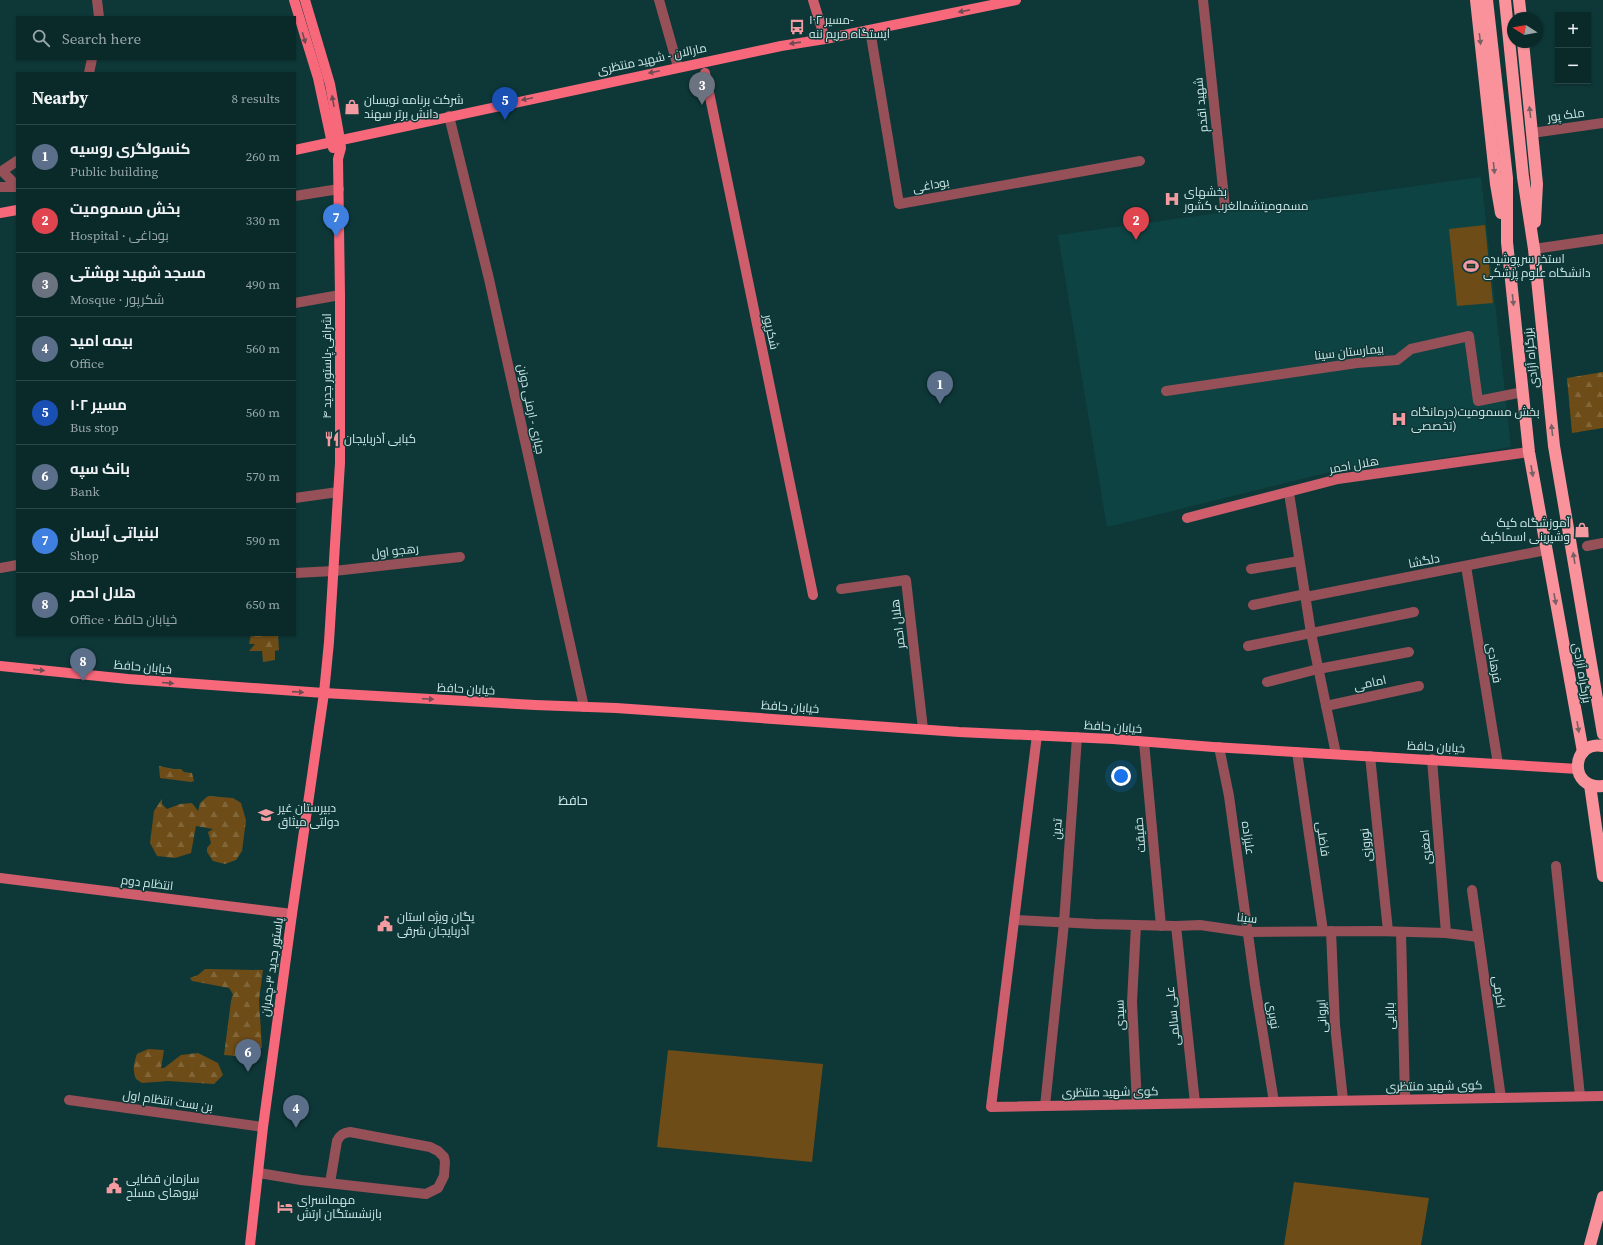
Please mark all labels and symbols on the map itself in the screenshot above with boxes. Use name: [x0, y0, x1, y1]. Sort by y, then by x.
one-way arrow: [958, 8, 970, 14]
place label: مسیر ۱۰۲- ایستگاه مریم ننه: [809, 12, 890, 42]
north arrow: [1507, 12, 1543, 48]
bus stop icon: مسیر ۱۰۲- ایستگاه مریم ننه: [788, 18, 806, 36]
one-way arrow: [301, 32, 307, 44]
one-way arrow: [1477, 33, 1483, 45]
street label: مارالان - شهید منتظری: [596, 40, 708, 78]
one-way arrow: [789, 40, 801, 46]
one-way arrow: [648, 70, 660, 76]
pin: 3: [689, 72, 715, 105]
street label: شهید اقدم: [1190, 77, 1212, 133]
pin: 5: [492, 87, 518, 120]
place label: شرکت برنامه نویسان دانش برتر سهند: [364, 92, 464, 122]
one-way arrow: [330, 95, 336, 108]
one-way arrow: [521, 97, 533, 103]
shop icon: شرکت برنامه نویسان دانش برتر سهند: [343, 98, 361, 116]
street label: ملک پور: [1545, 104, 1586, 127]
one-way arrow: [1527, 106, 1534, 119]
one-way arrow: [1491, 162, 1498, 174]
street label: بوداغی: [911, 174, 951, 196]
place label: بخشهای مسمومیتشمالغرب کشور: [1183, 184, 1309, 214]
hospital icon: بخشهای مسمومیتشمالغرب کشور: [1163, 190, 1181, 208]
pin: 7: [323, 204, 349, 237]
pin: 2: [1123, 207, 1149, 240]
place label: استخر سرپوشیده دانشگاه علوم پزشکی: [1483, 251, 1591, 282]
sports icon: استخر سرپوشیده دانشگاه علوم پزشکی: [1462, 257, 1480, 275]
one-way arrow: [1510, 294, 1516, 306]
street label: شکرپور: [758, 312, 783, 351]
street label: اشرافی-پاستور جدید ۴: [319, 313, 336, 419]
street label: بزرگراه آزادی: [1520, 327, 1542, 389]
street label: بیمارستان سینا: [1313, 340, 1385, 364]
street label: جباری - ارمنی دونن: [514, 362, 548, 456]
pin: 1: [927, 371, 953, 404]
place label: بخش مسمومیت(درمانگاه تخصصی): [1411, 404, 1540, 434]
hospital icon: بخش مسمومیت(درمانگاه تخصصی): [1390, 410, 1408, 428]
one-way arrow: [1549, 424, 1555, 436]
restaurant icon: کبابی آذربایجان: [323, 430, 341, 448]
place label: کبابی آذربایجان: [344, 431, 416, 447]
street label: هلال احمر: [1327, 453, 1380, 477]
one-way arrow: [1530, 465, 1536, 477]
place label: آموزشگاه کیک وشیرینی اسماکیک: [1481, 515, 1571, 545]
shop icon: آموزشگاه کیک وشیرینی اسماکیک: [1573, 521, 1591, 539]
street label: رهجو اول: [370, 540, 420, 562]
street label: دلگشا: [1407, 550, 1441, 572]
one-way arrow: [1570, 552, 1576, 564]
one-way arrow: [1552, 593, 1558, 605]
street label: هلال احمر: [887, 598, 909, 651]
street label: فرهادی: [1483, 642, 1505, 684]
street label: بزرگراه آزادی: [1569, 642, 1595, 704]
pin: 8: [70, 648, 96, 681]
street label: خیابان حافظ: [113, 656, 173, 678]
one-way arrow: [33, 667, 45, 673]
street label: امامی: [1352, 672, 1388, 694]
one-way arrow: [162, 679, 174, 686]
street label: خیابان حافظ: [436, 679, 496, 699]
one-way arrow: [292, 688, 304, 695]
one-way arrow: [422, 696, 434, 703]
street label: خیابان حافظ: [760, 697, 820, 717]
street label: خیابان حافظ: [1083, 717, 1143, 737]
one-way arrow: [1575, 721, 1581, 733]
street label: خیابان حافظ: [1406, 737, 1466, 757]
your location: [1111, 766, 1131, 786]
district label: حافظ: [558, 792, 588, 809]
place label: دبیرستان غیر دولتی میثاق: [277, 800, 339, 830]
school or university icon: دبیرستان غیر دولتی میثاق: [257, 806, 275, 824]
street label: تدین: [1048, 817, 1066, 840]
street label: حقیقت: [1130, 817, 1150, 853]
street label: علیزاده: [1238, 820, 1258, 856]
street label: فاضلی: [1313, 821, 1333, 857]
street label: نوروزی: [1356, 827, 1376, 863]
street label: اصغری: [1417, 829, 1435, 865]
street label: انتظام دوم: [120, 872, 174, 894]
place label: یگان ویژه استان آذربایجان شرقی: [397, 909, 475, 939]
street label: سینا: [1236, 909, 1258, 927]
public building icon: یگان ویژه استان آذربایجان شرقی: [376, 915, 394, 933]
street label: پاستور جدید ۳-چمران: [257, 916, 288, 1018]
street label: اکرمی: [1489, 975, 1509, 1009]
street label: علی سالمی: [1162, 985, 1184, 1047]
street label: سیدی: [1111, 999, 1129, 1031]
street label: ایروانی: [1313, 999, 1331, 1033]
street label: نوبری: [1263, 1000, 1283, 1030]
street label: بابایی: [1382, 1002, 1398, 1030]
pin: 6: [235, 1039, 261, 1072]
street label: کوی شهید منتظری: [1386, 1077, 1482, 1095]
street label: کوی شهید منتظری: [1062, 1083, 1158, 1101]
street label: بن بست انتظام اول: [122, 1087, 214, 1115]
pin: 4: [283, 1095, 309, 1128]
place label: سازمان قضایی نیروهای مسلح: [126, 1171, 200, 1201]
public building icon: سازمان قضایی نیروهای مسلح: [105, 1177, 123, 1195]
place label: مهمانسرای بازنشستگان ارتش: [297, 1192, 382, 1222]
hotel icon: مهمانسرای بازنشستگان ارتش: [276, 1198, 294, 1216]

